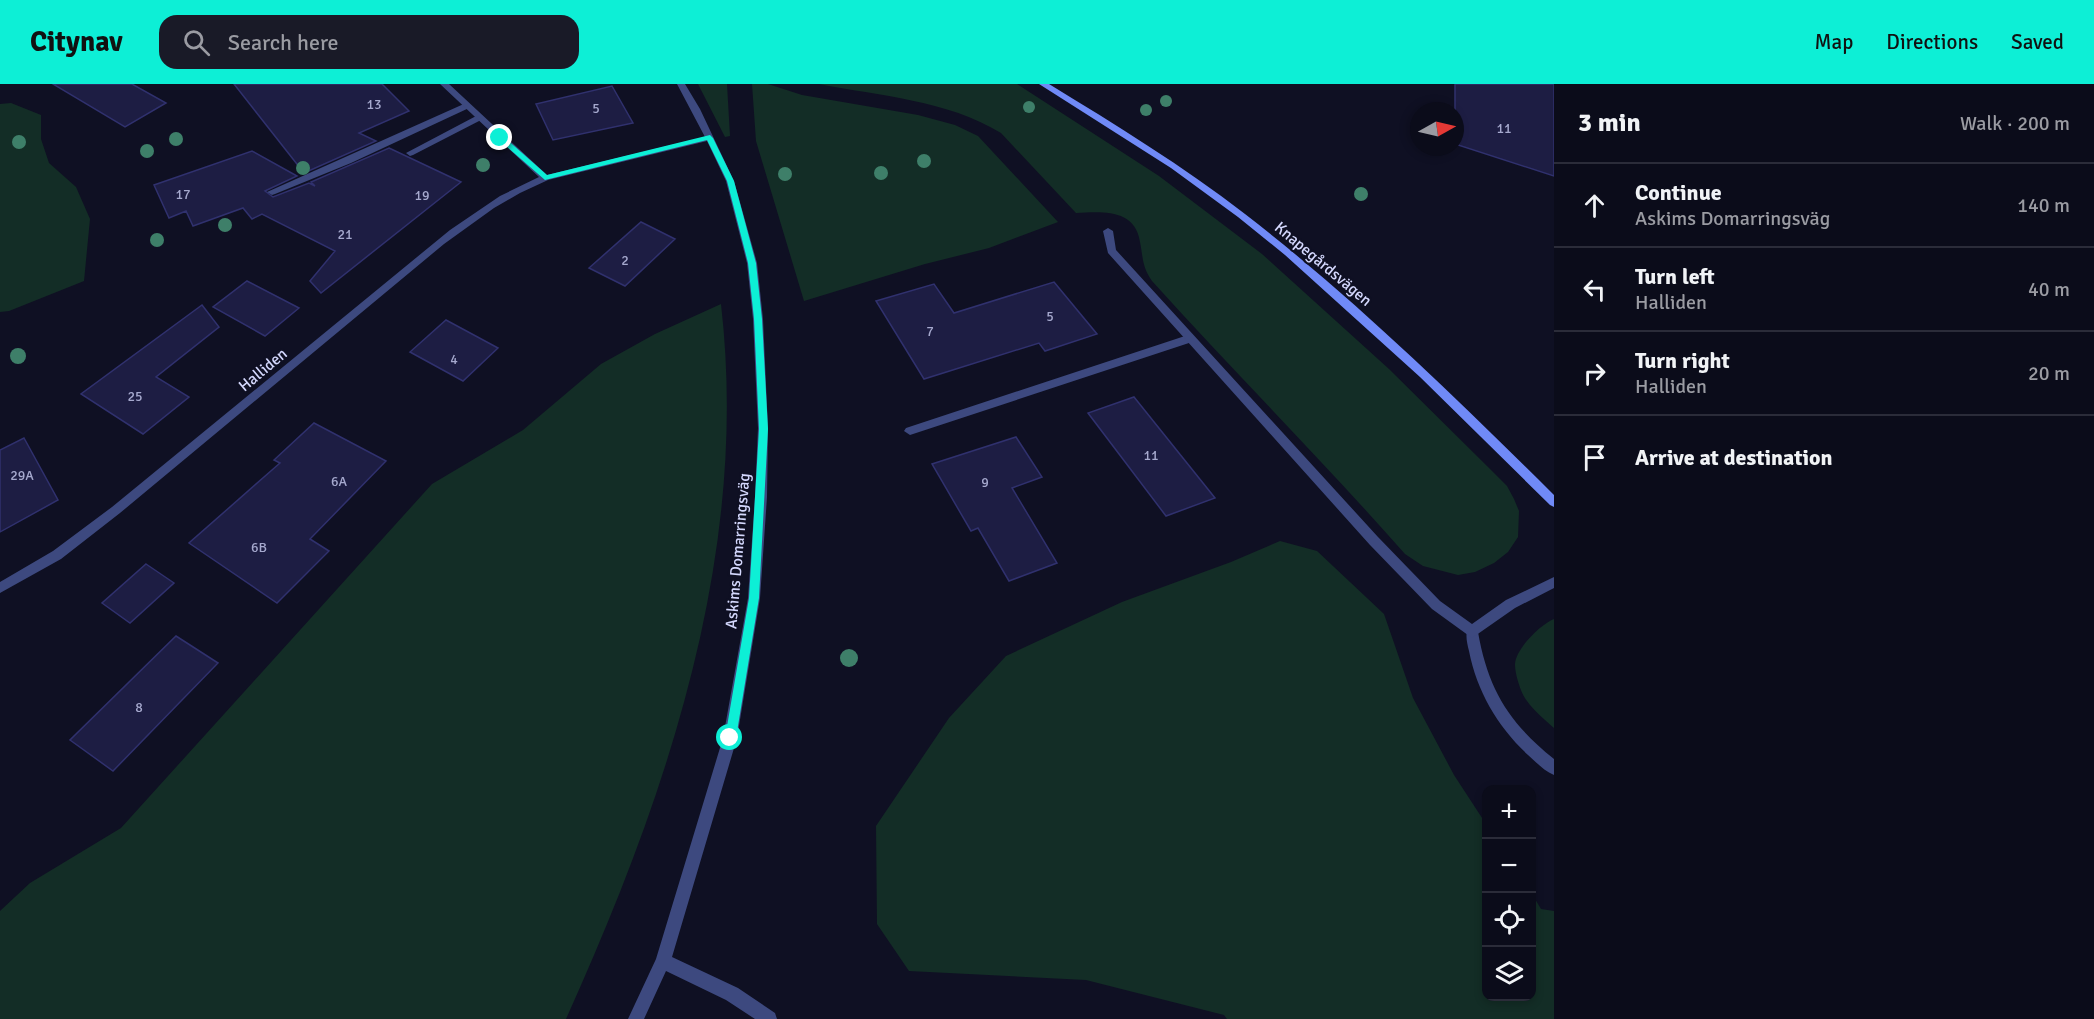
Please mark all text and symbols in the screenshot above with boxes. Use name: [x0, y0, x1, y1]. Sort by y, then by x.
search box: [159, 15, 579, 69]
text: Citynav: [30, 25, 123, 59]
icon: search: [180, 26, 213, 59]
text: Search here: [228, 29, 339, 56]
text: Map: [1815, 29, 1853, 55]
text: Directions: [1886, 29, 1978, 55]
text: Saved: [2011, 29, 2064, 55]
house number: 13: [366, 96, 382, 113]
house number: 5: [592, 100, 600, 117]
north arrow: [1410, 102, 1464, 156]
text: 3 min: [1578, 107, 1641, 139]
text: Walk · 200 m: [1960, 111, 2070, 136]
house number: 11: [1496, 120, 1512, 137]
route end: [486, 124, 512, 150]
text: Continue: [1635, 179, 1722, 206]
house number: 17: [175, 186, 191, 203]
house number: 19: [414, 187, 430, 204]
icon: ahead: [1578, 189, 1611, 222]
text: 140 m: [2017, 193, 2070, 218]
text: Askims Domarringsväg: [1635, 206, 1830, 231]
street label: Knapegårdsvägen: [1270, 217, 1376, 311]
house number: 21: [337, 226, 353, 243]
house number: 2: [621, 252, 629, 269]
text: Turn left: [1635, 263, 1715, 290]
icon: left: [1578, 273, 1611, 306]
text: 40 m: [2028, 277, 2070, 302]
text: Halliden: [1635, 290, 1707, 315]
house number: 5: [1046, 308, 1054, 325]
house number: 7: [926, 323, 934, 340]
street label: Halliden: [235, 344, 291, 396]
text: Turn right: [1635, 347, 1730, 374]
house number: 4: [450, 351, 458, 368]
icon: right: [1578, 357, 1611, 390]
text: 20 m: [2028, 361, 2070, 386]
text: Halliden: [1635, 374, 1707, 399]
house number: 25: [127, 388, 143, 405]
icon: arrive: [1578, 441, 1611, 474]
text: Arrive at destination: [1635, 444, 1832, 471]
house number: 11: [1143, 447, 1159, 464]
house number: 29A: [10, 467, 34, 484]
street label: Askims Domarringsväg: [721, 472, 755, 630]
house number: 6A: [331, 473, 347, 490]
house number: 9: [981, 474, 989, 491]
house number: 6B: [251, 539, 267, 556]
house number: 8: [135, 699, 143, 716]
route start: [716, 724, 742, 750]
map controls: [1482, 785, 1536, 1001]
button: +: [1482, 785, 1536, 839]
button: −: [1482, 839, 1536, 893]
button: locate: [1482, 893, 1536, 947]
button: layers: [1482, 947, 1536, 1001]

